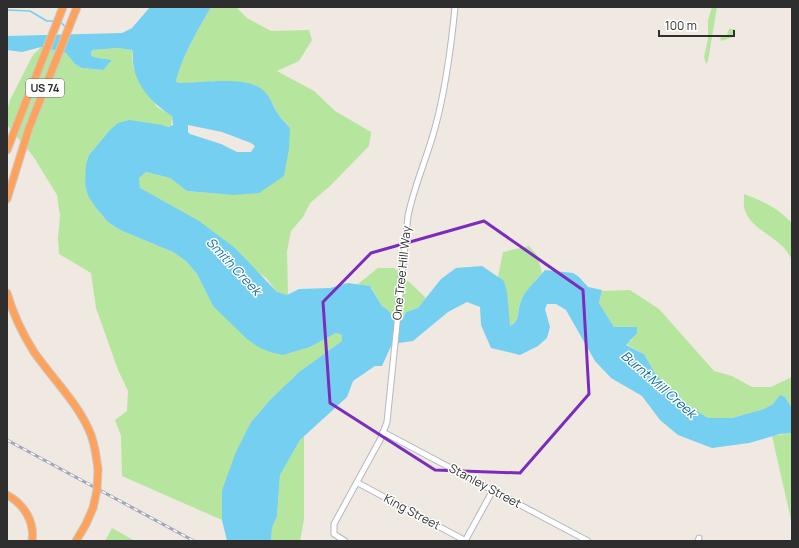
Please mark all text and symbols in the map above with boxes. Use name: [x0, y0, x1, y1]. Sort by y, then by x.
scale bar: [659, 12, 734, 38]
text: 100 m: [665, 17, 697, 34]
road number: US 74: [26, 79, 64, 97]
street label: One Tree Hill Way: [388, 224, 415, 321]
water label: Smith Creek: [202, 233, 267, 301]
water label: Burnt Mill Creek: [618, 346, 702, 423]
street label: Stanley Street: [446, 459, 525, 512]
street label: King Street: [381, 490, 444, 534]

